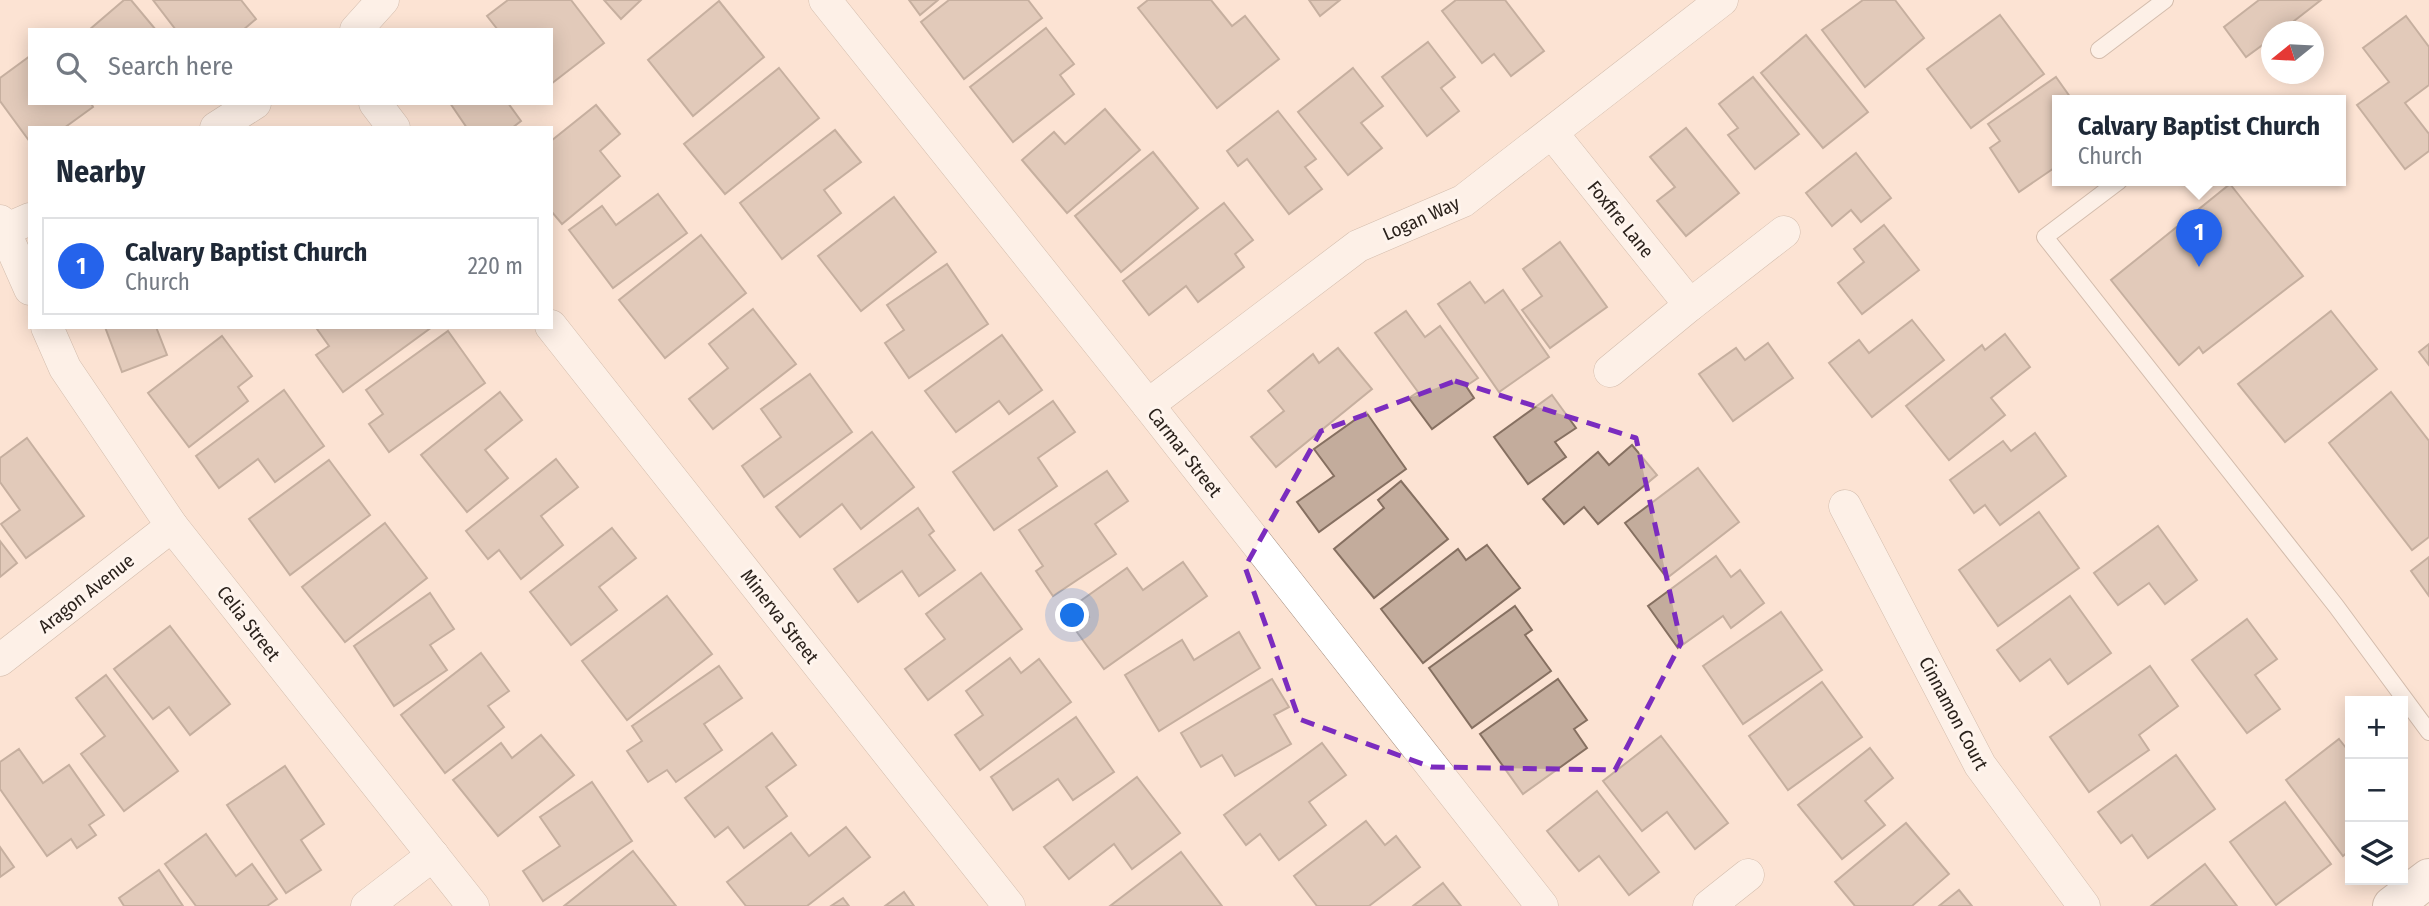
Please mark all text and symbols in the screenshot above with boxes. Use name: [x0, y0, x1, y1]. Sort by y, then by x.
north arrow: [2261, 21, 2324, 84]
search box: [28, 28, 553, 105]
icon: search: [52, 48, 90, 86]
text: Search here: [108, 51, 233, 82]
popup: [2052, 95, 2346, 186]
text: Calvary Baptist Church: [2078, 111, 2320, 142]
text: Church: [2078, 142, 2143, 170]
text: Nearby: [56, 154, 145, 190]
street label: Foxfire Lane: [1583, 176, 1659, 263]
street label: Logan Way: [1379, 191, 1464, 246]
pin: 1: [2176, 209, 2222, 267]
text: Calvary Baptist Church: [125, 237, 367, 268]
text: 1: [76, 252, 86, 280]
text: 220 m: [468, 252, 523, 280]
text: Church: [125, 268, 190, 296]
street label: Carmar Street: [1143, 403, 1227, 502]
street label: Aragon Avenue: [34, 549, 139, 638]
street label: Minerva Street: [736, 565, 824, 669]
street label: Celia Street: [212, 581, 286, 666]
your location: [1055, 598, 1089, 632]
street label: Cinnamon Court: [1914, 653, 1993, 774]
map controls: [2345, 696, 2408, 885]
button: +: [2345, 696, 2408, 759]
button: −: [2345, 759, 2408, 822]
button: layers: [2345, 822, 2408, 885]

